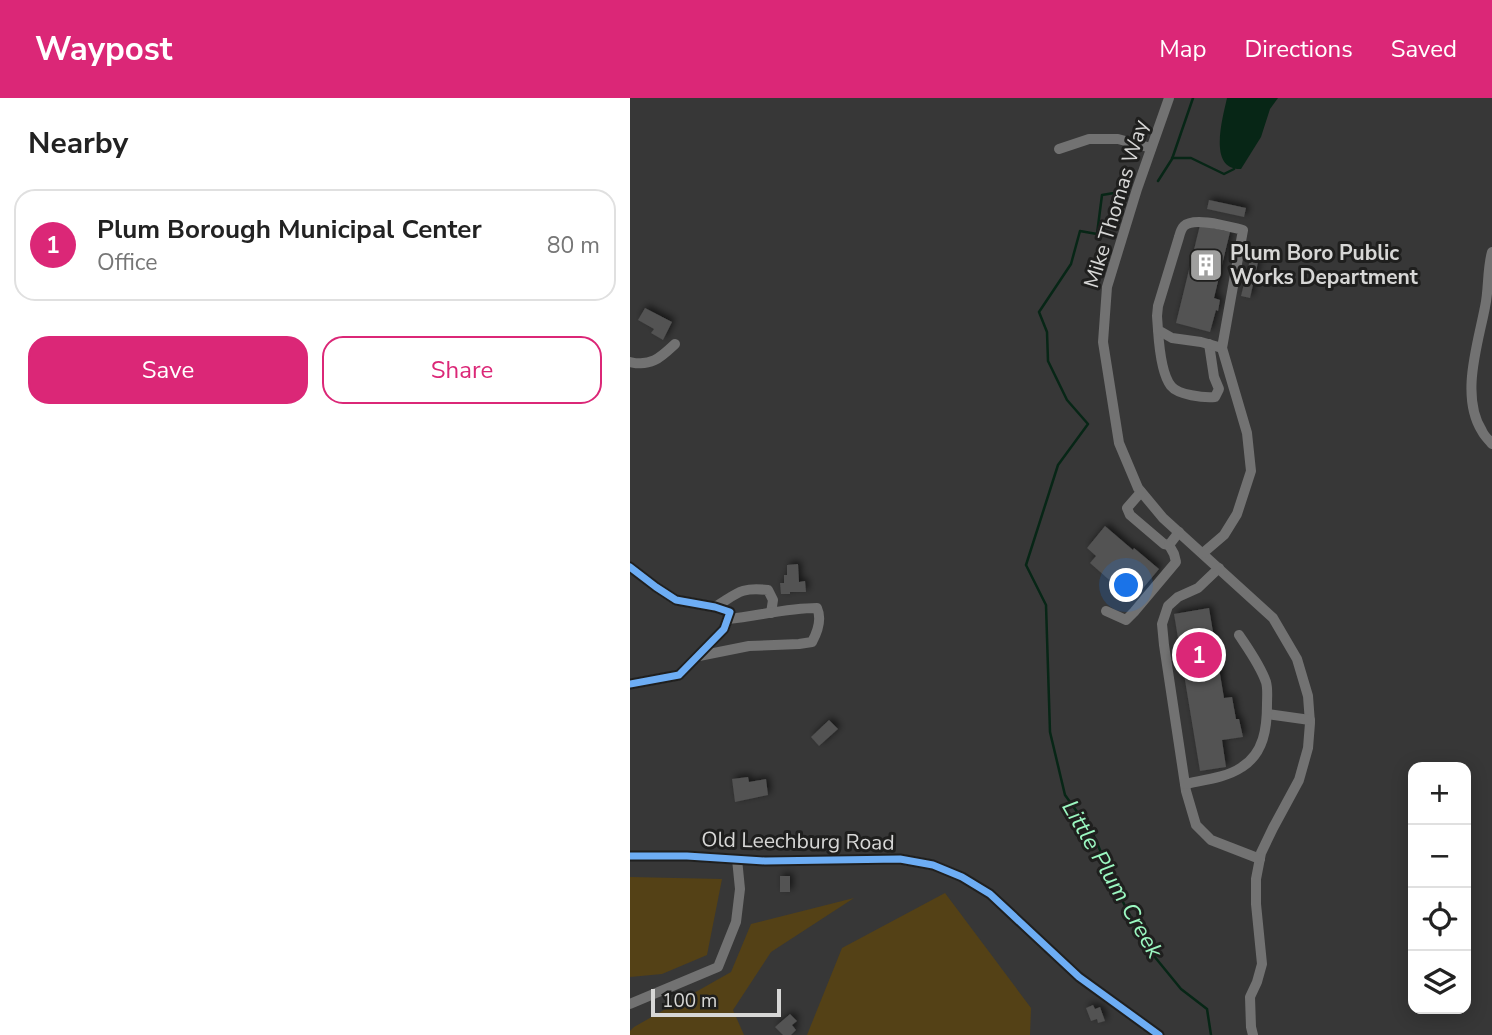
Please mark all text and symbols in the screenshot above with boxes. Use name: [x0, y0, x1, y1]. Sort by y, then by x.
text: Waypost: [35, 27, 172, 72]
text: Map: [1159, 33, 1206, 65]
text: Directions: [1244, 33, 1353, 65]
text: Saved: [1391, 33, 1457, 65]
street label: Mike Thomas Way: [1077, 116, 1155, 291]
text: Nearby: [28, 123, 128, 164]
text: Plum Borough Municipal Center: [97, 212, 482, 247]
text: 1: [46, 230, 60, 261]
text: 80 m: [547, 230, 600, 261]
place label: Plum Boro Public Works Department: [1230, 239, 1419, 291]
building icon: Plum Boro Public Works Department: [1187, 246, 1225, 284]
text: Office: [97, 247, 157, 278]
button: Save: [28, 336, 308, 404]
button: Share: [322, 336, 602, 404]
your location: [1109, 568, 1143, 602]
pin: 1: [1176, 629, 1222, 681]
map controls: [1408, 762, 1471, 1014]
button: +: [1408, 762, 1471, 825]
water label: Little Plum Creek: [1055, 794, 1171, 964]
street label: Old Leechburg Road: [701, 825, 895, 857]
button: −: [1408, 825, 1471, 888]
button: locate: [1408, 888, 1471, 951]
button: layers: [1408, 951, 1471, 1014]
scale bar: [651, 986, 780, 1018]
text: 100 m: [662, 988, 717, 1014]

